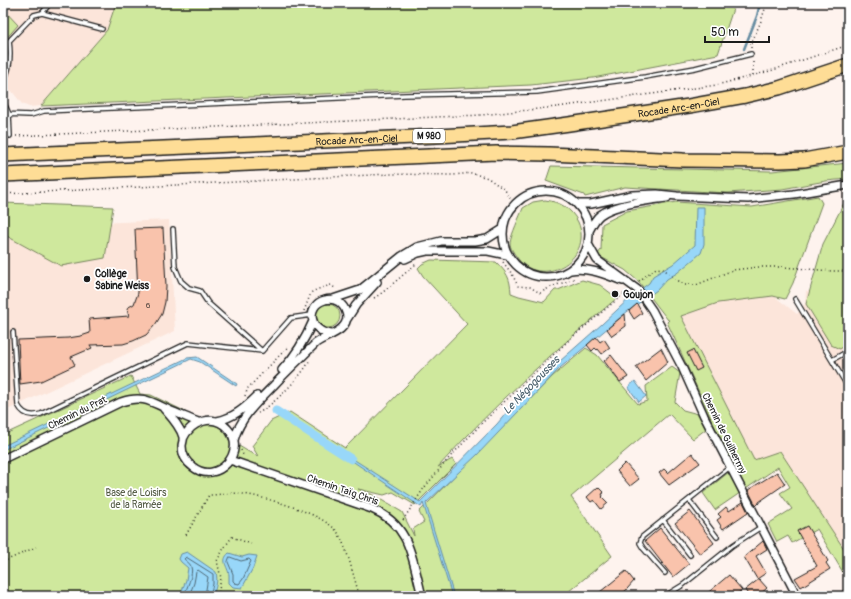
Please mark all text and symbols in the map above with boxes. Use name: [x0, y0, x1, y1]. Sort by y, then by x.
scale bar: [705, 18, 769, 44]
text: 50 m: [711, 25, 739, 40]
street label: Rocade Arc-en-Ciel: [637, 96, 721, 121]
road number: M 980: [413, 129, 445, 143]
street label: Rocade Arc-en-Ciel: [315, 133, 398, 148]
place label: Collège Sabine Weiss: [95, 268, 150, 292]
marker: Collège Sabine Weiss: [82, 274, 92, 284]
marker: Goujon: [610, 289, 620, 299]
place label: Goujon: [623, 289, 654, 301]
house number: 6: [146, 301, 151, 310]
water label: Le Négogousses: [500, 353, 563, 417]
street label: Chemin de Guilhermy: [699, 391, 749, 476]
street label: Chemin du Prat: [46, 393, 109, 432]
street label: Chemin Taïg Chris: [305, 472, 380, 508]
park label: Base de Loisirs de la Ramée: [105, 487, 167, 511]

